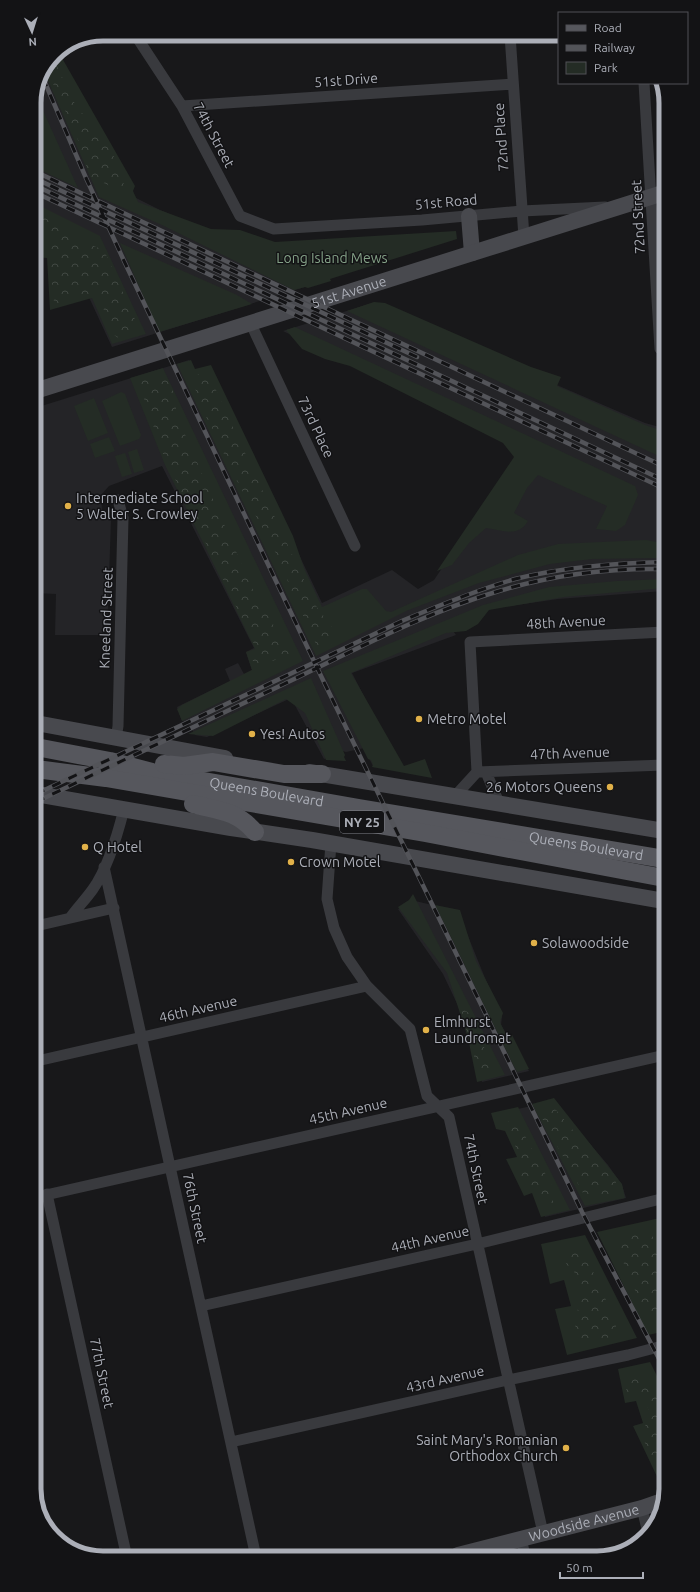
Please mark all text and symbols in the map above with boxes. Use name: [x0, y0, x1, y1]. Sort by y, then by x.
north arrow: [12, 12, 52, 52]
legend: [558, 12, 688, 84]
text: Road: [594, 21, 622, 34]
text: N: [28, 36, 37, 48]
text: Railway: [594, 41, 635, 54]
text: Park: [594, 61, 618, 74]
street label: 51st Drive: [314, 70, 378, 90]
street label: 74th Street: [190, 100, 238, 171]
street label: 72nd Place: [491, 102, 511, 172]
street label: 72nd Street: [628, 179, 648, 255]
street label: 51st Road: [414, 191, 478, 213]
park label: Long Island Mews: [276, 250, 388, 266]
street label: 51st Avenue: [309, 273, 388, 311]
street label: 73rd Place: [295, 394, 337, 460]
place label: Intermediate School 5 Walter S. Crowley: [76, 490, 203, 522]
marker: Intermediate School 5 Walter S. Crowley: [63, 501, 73, 511]
street label: Kneeland Street: [96, 567, 116, 669]
street label: 48th Avenue: [526, 612, 606, 632]
place label: Metro Motel: [427, 711, 507, 727]
marker: Metro Motel: [414, 714, 424, 724]
place label: Yes! Autos: [260, 726, 325, 742]
marker: Yes! Autos: [247, 729, 257, 739]
street label: 47th Avenue: [530, 744, 610, 762]
street label: Queens Boulevard: [208, 774, 325, 810]
place label: 26 Motors Queens: [486, 779, 602, 795]
marker: 26 Motors Queens: [605, 782, 615, 792]
road number: NY 25: [340, 811, 384, 833]
street label: Queens Boulevard: [528, 829, 644, 863]
place label: Q Hotel: [93, 839, 142, 855]
marker: Q Hotel: [80, 842, 90, 852]
place label: Crown Motel: [299, 854, 381, 870]
marker: Crown Motel: [286, 857, 296, 867]
place label: Solawoodside: [542, 935, 629, 951]
marker: Solawoodside: [529, 938, 539, 948]
street label: 46th Avenue: [157, 992, 239, 1026]
place label: Elmhurst Laundromat: [434, 1014, 511, 1046]
marker: Elmhurst Laundromat: [421, 1025, 431, 1035]
street label: 45th Avenue: [307, 1094, 389, 1128]
street label: 74th Street: [461, 1132, 491, 1206]
street label: 76th Street: [180, 1171, 210, 1245]
street label: 44th Avenue: [389, 1222, 471, 1256]
street label: 77th Street: [87, 1336, 117, 1410]
street label: 43rd Avenue: [404, 1362, 486, 1396]
place label: Saint Mary's Romanian Orthodox Church: [416, 1432, 558, 1464]
marker: Saint Mary's Romanian Orthodox Church: [561, 1443, 571, 1453]
street label: Woodside Avenue: [527, 1501, 641, 1545]
scale bar: [560, 1554, 643, 1580]
text: 50 m: [566, 1561, 593, 1574]

